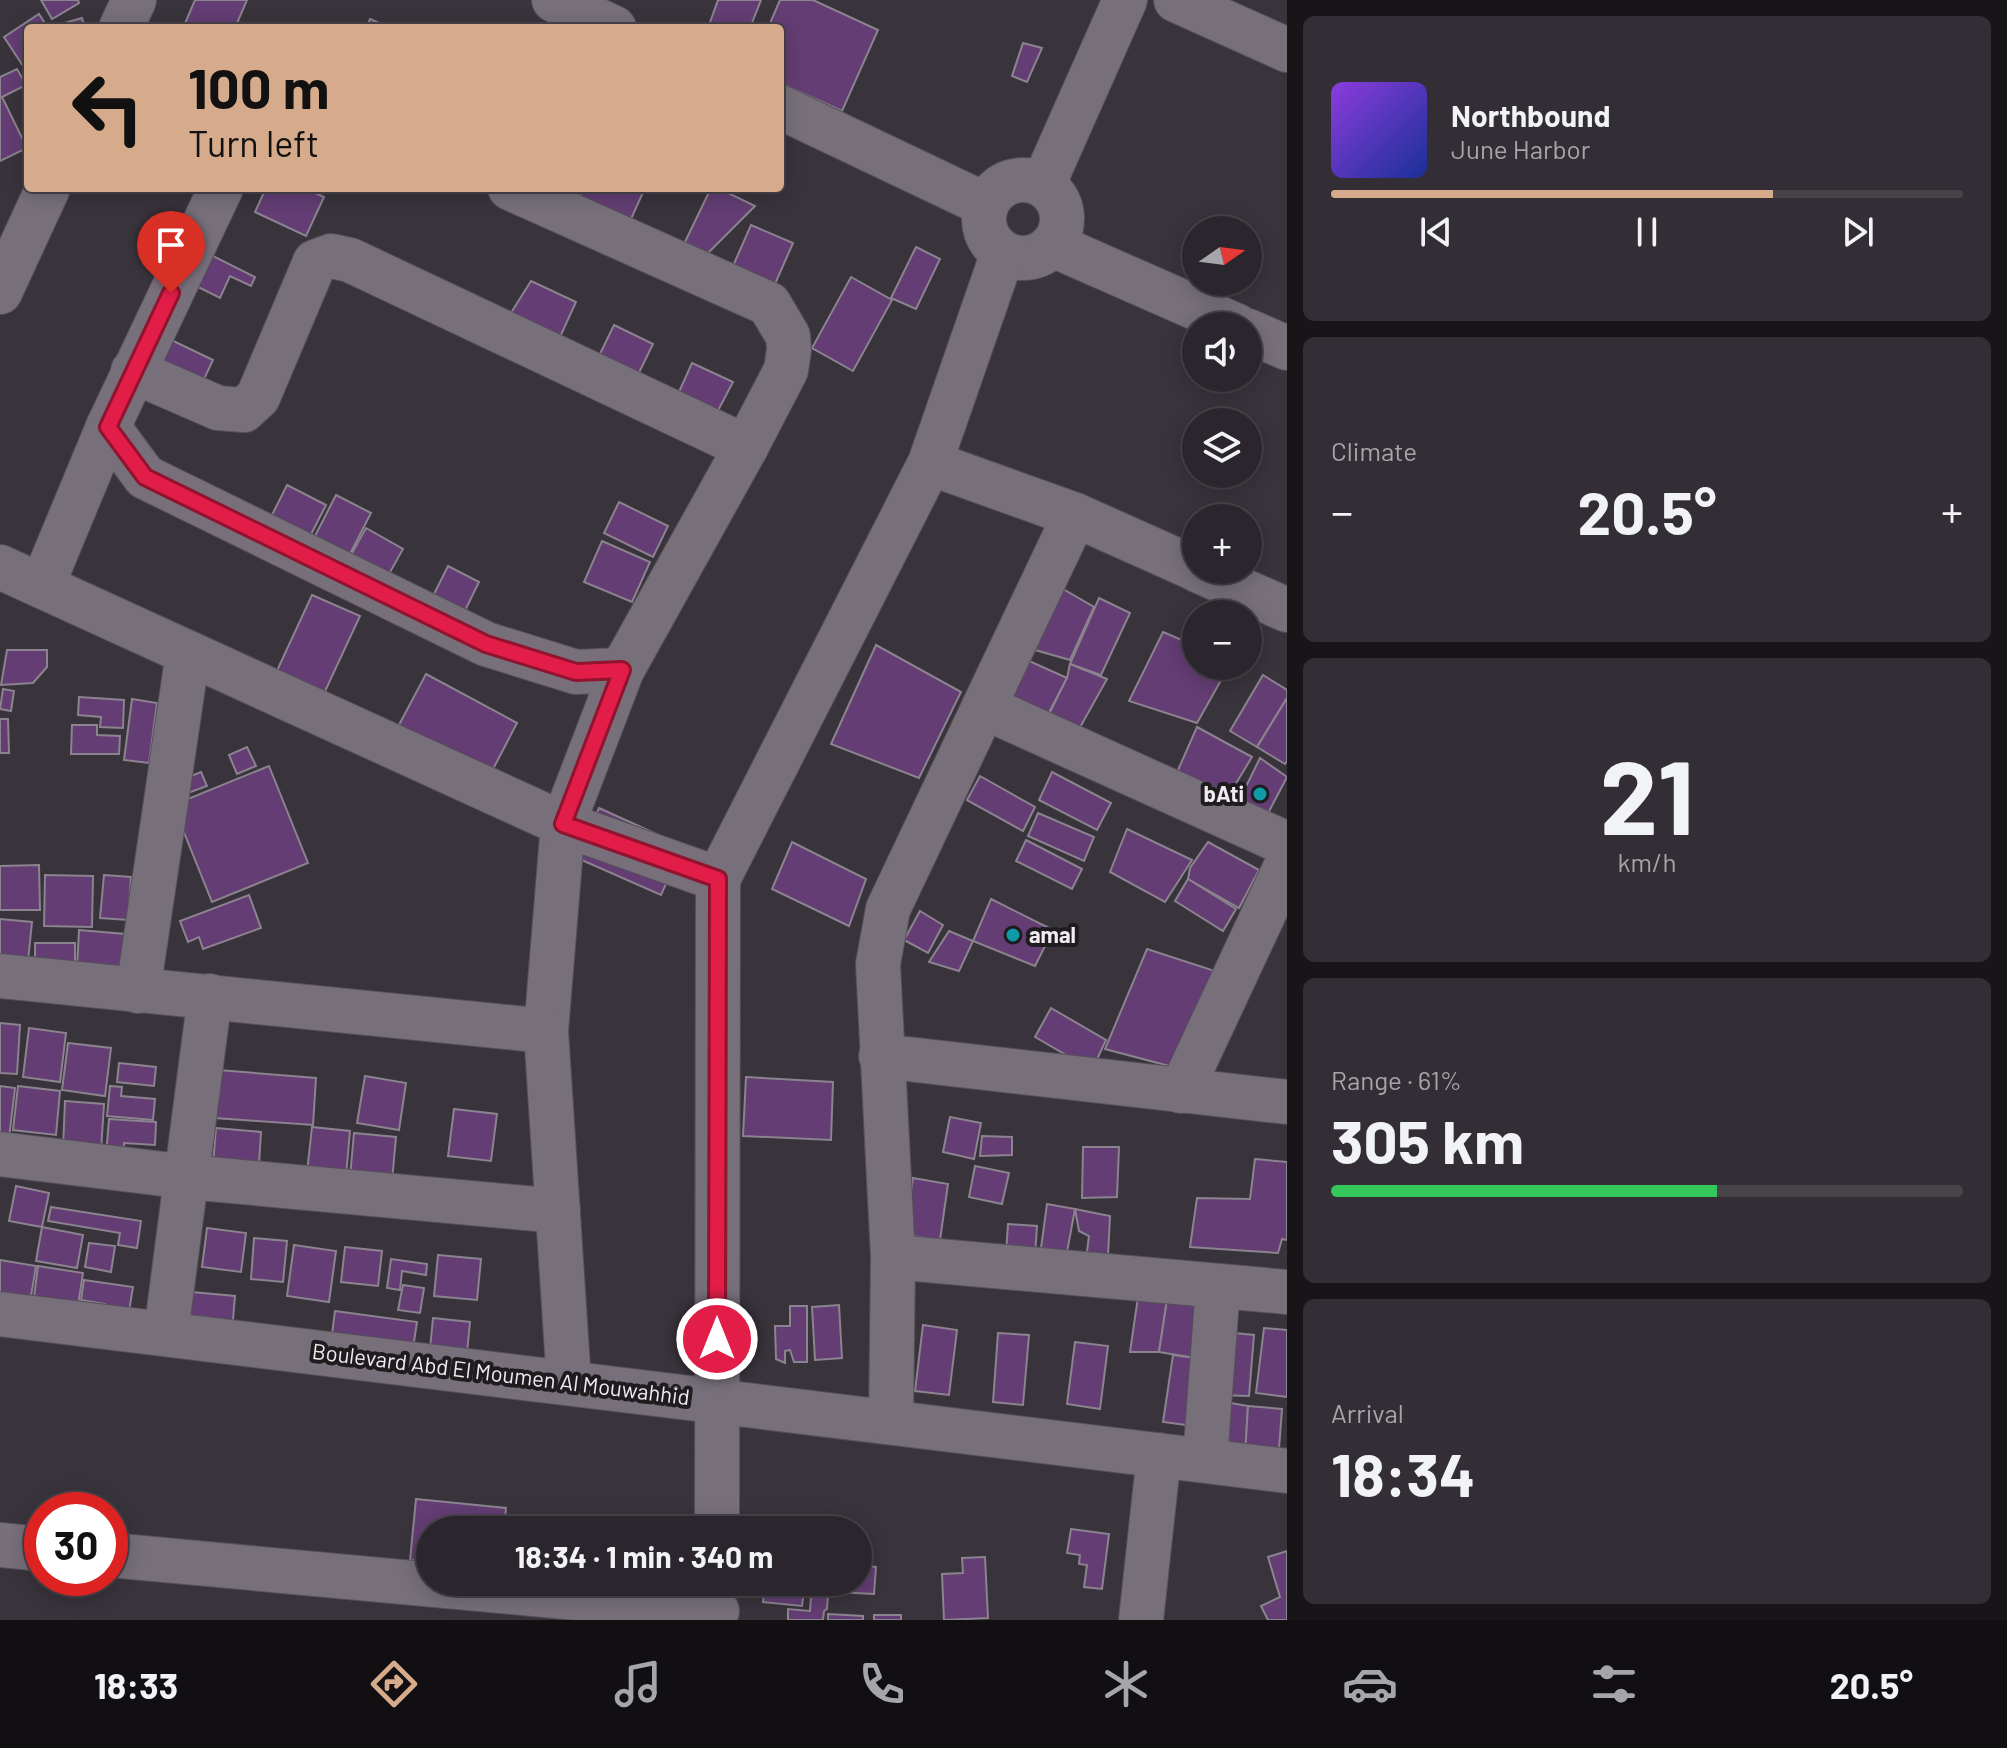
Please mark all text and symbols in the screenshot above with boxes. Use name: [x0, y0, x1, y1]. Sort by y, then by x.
text: 100 m: [188, 53, 330, 120]
icon: left: [56, 56, 160, 160]
text: Northbound: [1451, 97, 1610, 133]
text: Turn left: [188, 121, 319, 164]
text: June Harbor: [1451, 133, 1590, 164]
icon: previous: [1414, 210, 1458, 254]
icon: pause: [1625, 210, 1669, 254]
icon: next: [1836, 210, 1880, 254]
pin: [137, 211, 205, 293]
north arrow: [1182, 216, 1262, 296]
map controls: [1182, 216, 1262, 680]
icon: arrive: [149, 223, 193, 267]
button: sound: [1182, 312, 1262, 392]
button: layers: [1182, 408, 1262, 488]
text: Climate: [1331, 435, 1417, 466]
text: 20.5°: [1578, 475, 1716, 547]
text: −: [1331, 484, 1353, 537]
text: +: [1941, 484, 1963, 537]
button: +: [1182, 504, 1262, 584]
button: −: [1182, 600, 1262, 680]
text: 21: [1600, 731, 1694, 856]
place label: bAti: [1203, 780, 1244, 806]
marker: bAti: [1251, 785, 1269, 803]
text: km/h: [1618, 846, 1676, 877]
place label: amal: [1029, 921, 1076, 947]
marker: amal: [1004, 926, 1022, 944]
text: Range · 61%: [1331, 1064, 1462, 1095]
text: 305 km: [1331, 1104, 1524, 1176]
position arrow: [675, 1297, 759, 1381]
street label: Boulevard Abd El Moumen Al Mouwahhid: [311, 1337, 691, 1409]
text: Arrival: [1331, 1397, 1404, 1428]
text: 18:34: [1331, 1437, 1475, 1509]
speed limit sign: 30: [24, 1492, 128, 1596]
text: 18:34 · 1 min · 340 m: [515, 1538, 773, 1574]
icon: directions: [366, 1656, 422, 1712]
icon: music: [610, 1656, 666, 1712]
icon: phone: [854, 1656, 910, 1712]
icon: climate: [1098, 1656, 1154, 1712]
icon: car: [1342, 1656, 1398, 1712]
icon: filters: [1586, 1656, 1642, 1712]
text: 18:33: [94, 1663, 178, 1706]
text: 20.5°: [1830, 1663, 1913, 1706]

